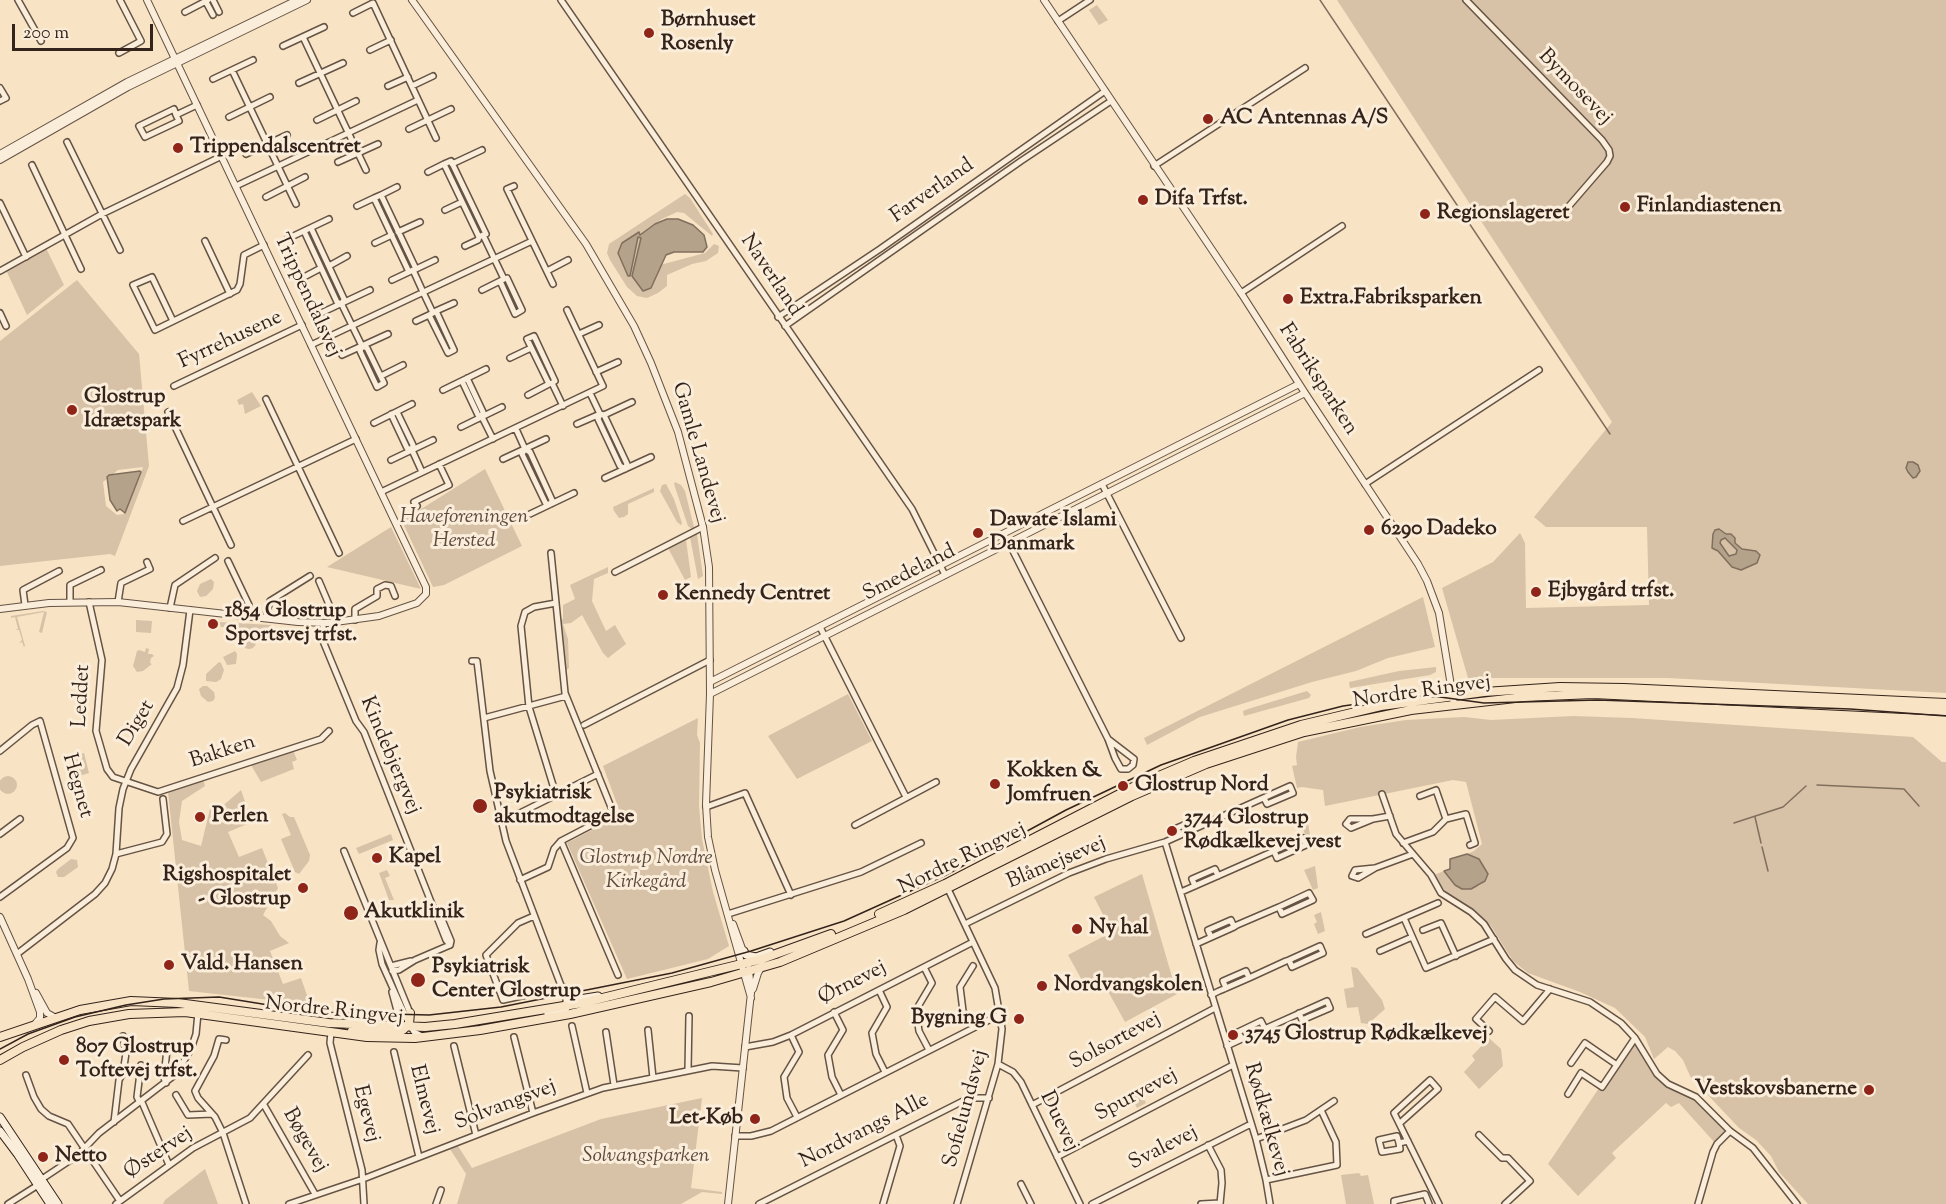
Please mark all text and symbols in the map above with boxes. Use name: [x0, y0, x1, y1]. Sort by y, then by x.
place label: Børnhuset Rosenly: [661, 8, 755, 58]
scale bar: [15, 12, 156, 50]
text: 200 m: [23, 21, 69, 47]
marker: Børnhuset Rosenly: [642, 26, 656, 40]
street label: Bymosevej: [1532, 45, 1616, 131]
place label: AC Antennas A/S: [1220, 106, 1388, 132]
marker: AC Antennas A/S: [1201, 112, 1215, 126]
place label: Trippendalscentret: [190, 135, 361, 161]
marker: Trippendalscentret: [171, 141, 185, 155]
street label: Farverland: [886, 154, 980, 230]
place label: Difa Trfst.: [1155, 187, 1248, 213]
marker: Difa Trfst.: [1136, 193, 1150, 207]
place label: Finlandiastenen: [1637, 194, 1782, 220]
marker: Finlandiastenen: [1618, 200, 1632, 214]
place label: Regionslageret: [1437, 201, 1569, 227]
marker: Regionslageret: [1418, 207, 1432, 221]
street label: Trippendalsvej: [266, 230, 346, 362]
street label: Naverland: [733, 230, 807, 322]
place label: Extra.Fabriksparken: [1300, 286, 1482, 312]
marker: Extra.Fabriksparken: [1281, 292, 1295, 306]
street label: Fyrrehusene: [175, 306, 287, 376]
street label: Fabriksparken: [1272, 320, 1362, 440]
street label: Gamle Landevej: [665, 380, 729, 526]
place label: Glostrup Idrætspark: [84, 385, 181, 435]
marker: Glostrup Idrætspark: [65, 403, 79, 417]
park label: Haveforeningen Hersted: [400, 505, 528, 555]
place label: Dawate Islami Danmark: [990, 508, 1117, 558]
place label: 6290 Dadeko: [1381, 517, 1497, 543]
marker: 6290 Dadeko: [1362, 523, 1376, 537]
marker: Dawate Islami Danmark: [971, 526, 985, 540]
street label: Smedeland: [860, 540, 960, 608]
place label: Ejbygård trfst.: [1548, 579, 1674, 605]
place label: Kennedy Centret: [675, 582, 830, 608]
marker: Ejbygård trfst.: [1529, 585, 1543, 599]
marker: Kennedy Centret: [656, 588, 670, 602]
place label: 1854 Glostrup Sportsvej trfst.: [225, 599, 357, 649]
marker: 1854 Glostrup Sportsvej trfst.: [206, 617, 220, 631]
street label: Leddet: [69, 664, 97, 728]
street label: Nordre Ringvej: [1351, 671, 1493, 715]
street label: Kindebjergvej: [353, 693, 425, 819]
street label: Diget: [114, 696, 162, 752]
street label: Bakken: [187, 731, 259, 775]
street label: Hegnet: [55, 751, 97, 821]
place label: Kokken & Jomfruen: [1007, 759, 1102, 809]
place label: Glostrup Nord: [1135, 773, 1269, 799]
marker: Kokken & Jomfruen: [988, 777, 1002, 791]
marker: Glostrup Nord: [1116, 779, 1130, 793]
place label: Psykiatrisk akutmodtagelse: [494, 781, 635, 831]
marker: Psykiatrisk akutmodtagelse: [471, 797, 489, 815]
place label: Perlen: [212, 804, 268, 830]
place label: 3744 Glostrup Rødkælkevej vest: [1184, 806, 1341, 856]
marker: Perlen: [193, 810, 207, 824]
street label: Nordre Ringvej: [895, 818, 1031, 902]
marker: 3744 Glostrup Rødkælkevej vest: [1165, 824, 1179, 838]
street label: Blåmejsevej: [1004, 832, 1110, 896]
place label: Kapel: [389, 845, 441, 871]
park label: Glostrup Nordre Kirkegård: [579, 846, 713, 896]
marker: Kapel: [370, 851, 384, 865]
place label: Rigshospitalet - Glostrup: [163, 863, 291, 913]
marker: Rigshospitalet - Glostrup: [296, 881, 310, 895]
place label: Akutklinik: [364, 900, 464, 926]
marker: Akutklinik: [342, 904, 360, 922]
place label: Ny hal: [1089, 916, 1148, 942]
marker: Ny hal: [1070, 922, 1084, 936]
place label: Vald. Hansen: [181, 952, 303, 978]
place label: Psykiatrisk Center Glostrup: [432, 955, 581, 1005]
street label: Ørnevej: [815, 956, 891, 1012]
marker: Vald. Hansen: [162, 958, 176, 972]
marker: Psykiatrisk Center Glostrup: [409, 971, 427, 989]
place label: Nordvangskolen: [1054, 973, 1203, 999]
marker: Nordvangskolen: [1035, 979, 1049, 993]
street label: Nordre Ringvej: [264, 992, 404, 1032]
place label: Bygning G: [911, 1006, 1007, 1032]
street label: Solsortevej: [1066, 1007, 1166, 1077]
marker: Bygning G: [1012, 1012, 1026, 1026]
place label: 3745 Glostrup Rødkælkevej: [1245, 1022, 1488, 1048]
marker: 3745 Glostrup Rødkælkevej: [1226, 1028, 1240, 1042]
place label: 807 Glostrup Toftevej trfst.: [76, 1035, 198, 1085]
street label: Sofielundsvej: [939, 1047, 995, 1171]
marker: 807 Glostrup Toftevej trfst.: [57, 1053, 71, 1067]
street label: Rødkælkevej: [1237, 1060, 1293, 1180]
street label: Elmevej: [402, 1062, 444, 1138]
street label: Spurvevej: [1091, 1064, 1183, 1128]
street label: Solvangsvej: [452, 1075, 560, 1137]
place label: Vestskovsbanerne: [1695, 1077, 1857, 1103]
street label: Egevej: [346, 1083, 384, 1145]
marker: Vestskovsbanerne: [1862, 1083, 1876, 1097]
street label: Duevej: [1033, 1088, 1083, 1156]
street label: Nordvangs Alle: [796, 1089, 934, 1175]
street label: Bøgevej: [276, 1104, 332, 1178]
place label: Let-Køb: [669, 1106, 743, 1132]
marker: Let-Køb: [748, 1112, 762, 1126]
street label: Svalevej: [1125, 1121, 1203, 1177]
street label: Østervej: [120, 1122, 198, 1186]
place label: Netto: [55, 1144, 107, 1170]
park label: Solvangsparken: [582, 1144, 710, 1170]
marker: Netto: [36, 1150, 50, 1164]

